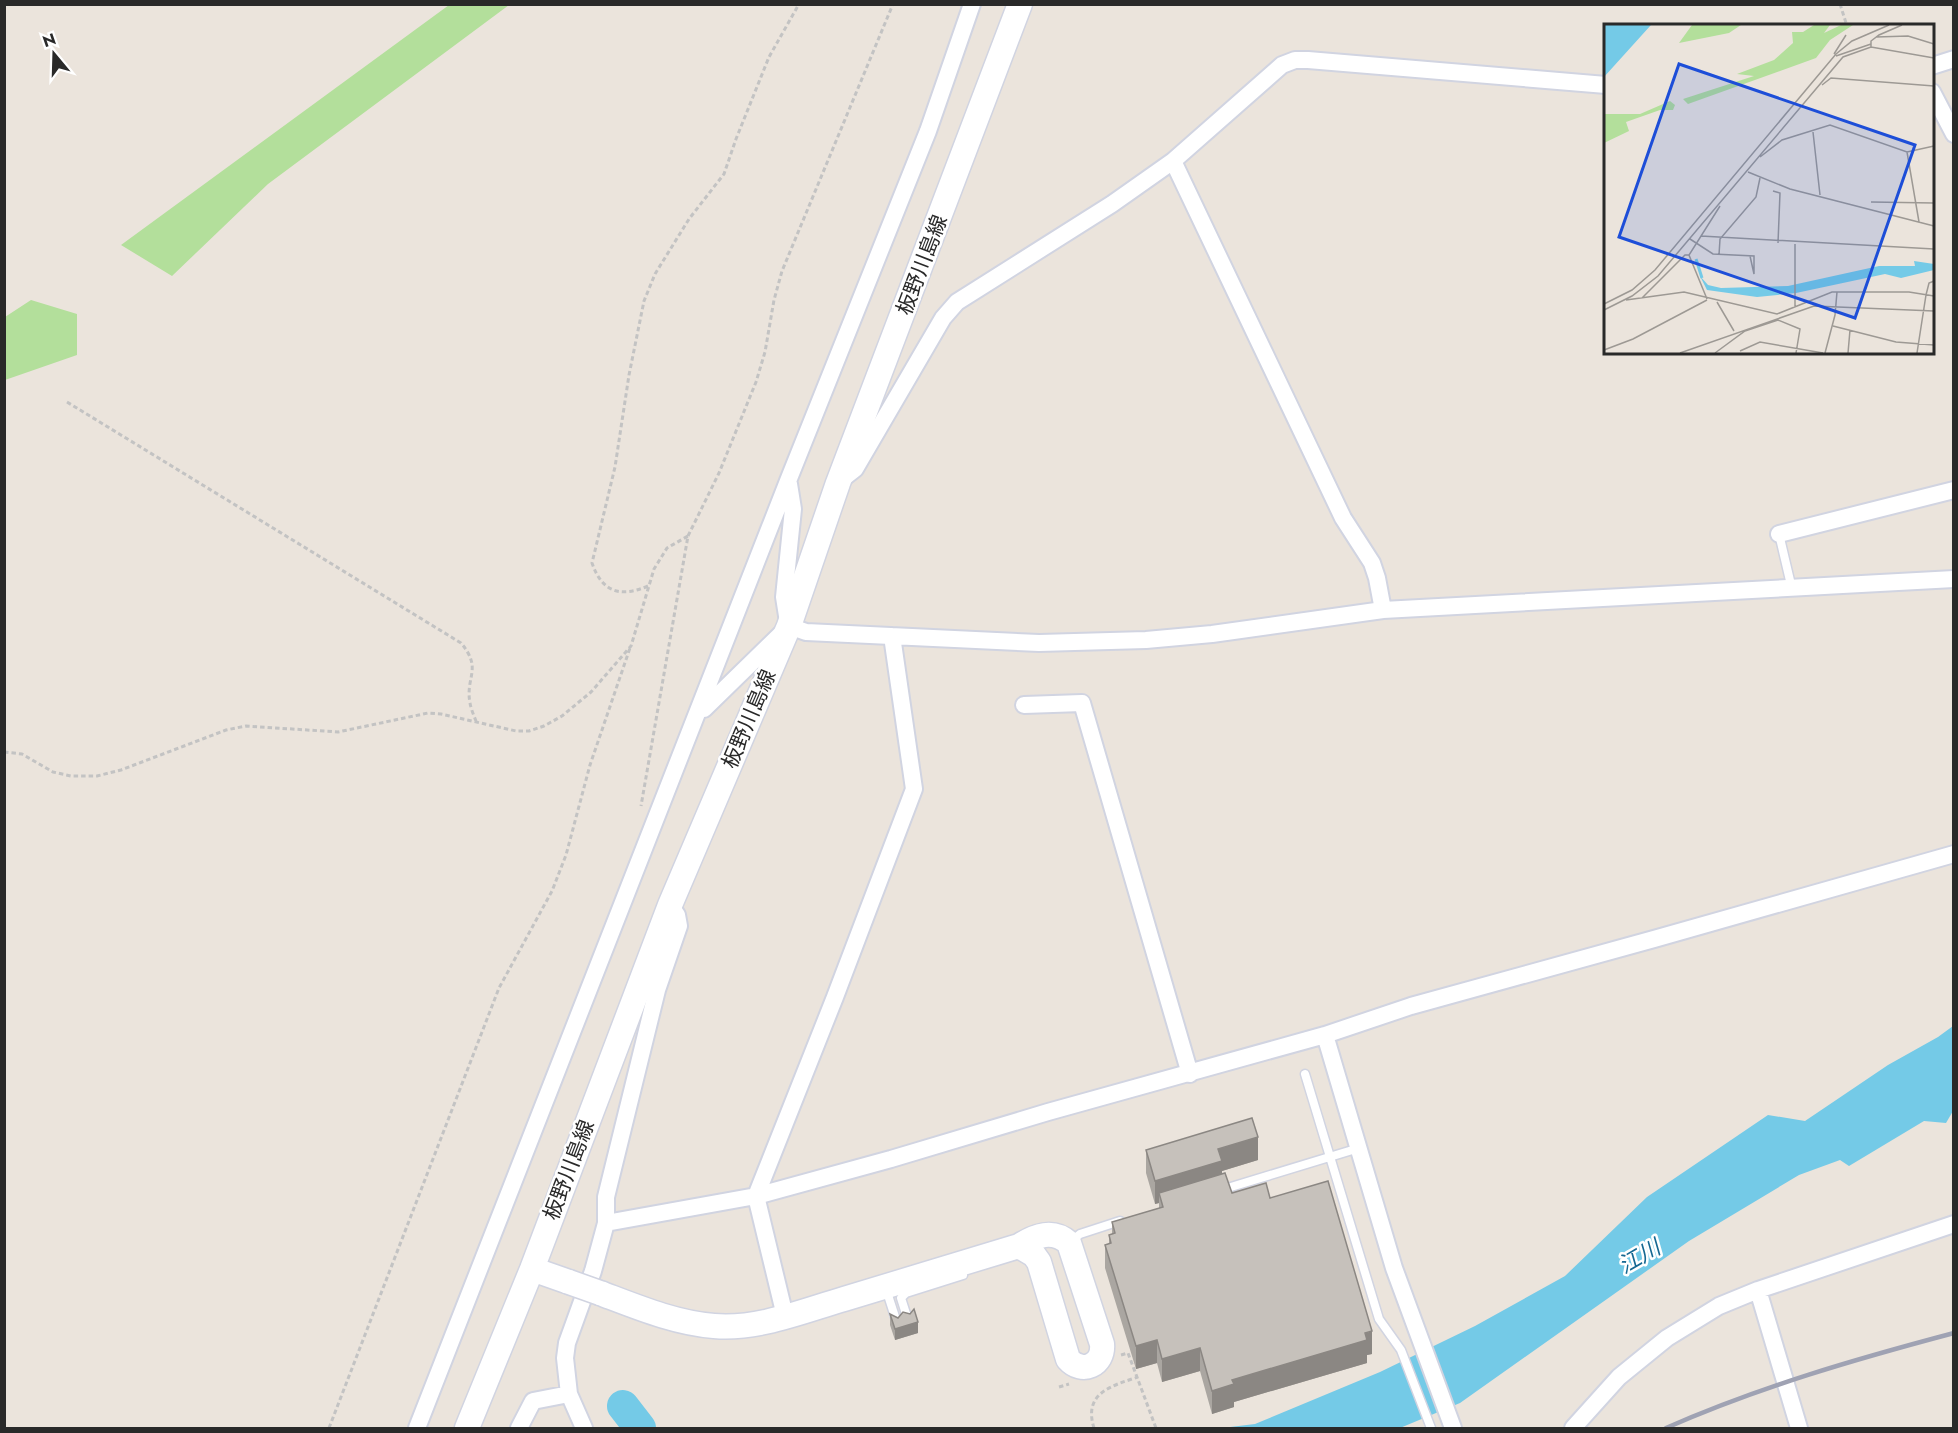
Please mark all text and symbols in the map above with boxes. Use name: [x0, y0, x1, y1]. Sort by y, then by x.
north arrow: [24, 24, 84, 84]
inset map: [1604, 24, 1934, 354]
text: N: [40, 27, 59, 53]
street label: 板野川島線: [889, 211, 955, 319]
street label: 板野川島線: [715, 665, 783, 773]
street label: 板野川島線: [536, 1116, 602, 1224]
water label: 江川: [1612, 1230, 1668, 1281]

